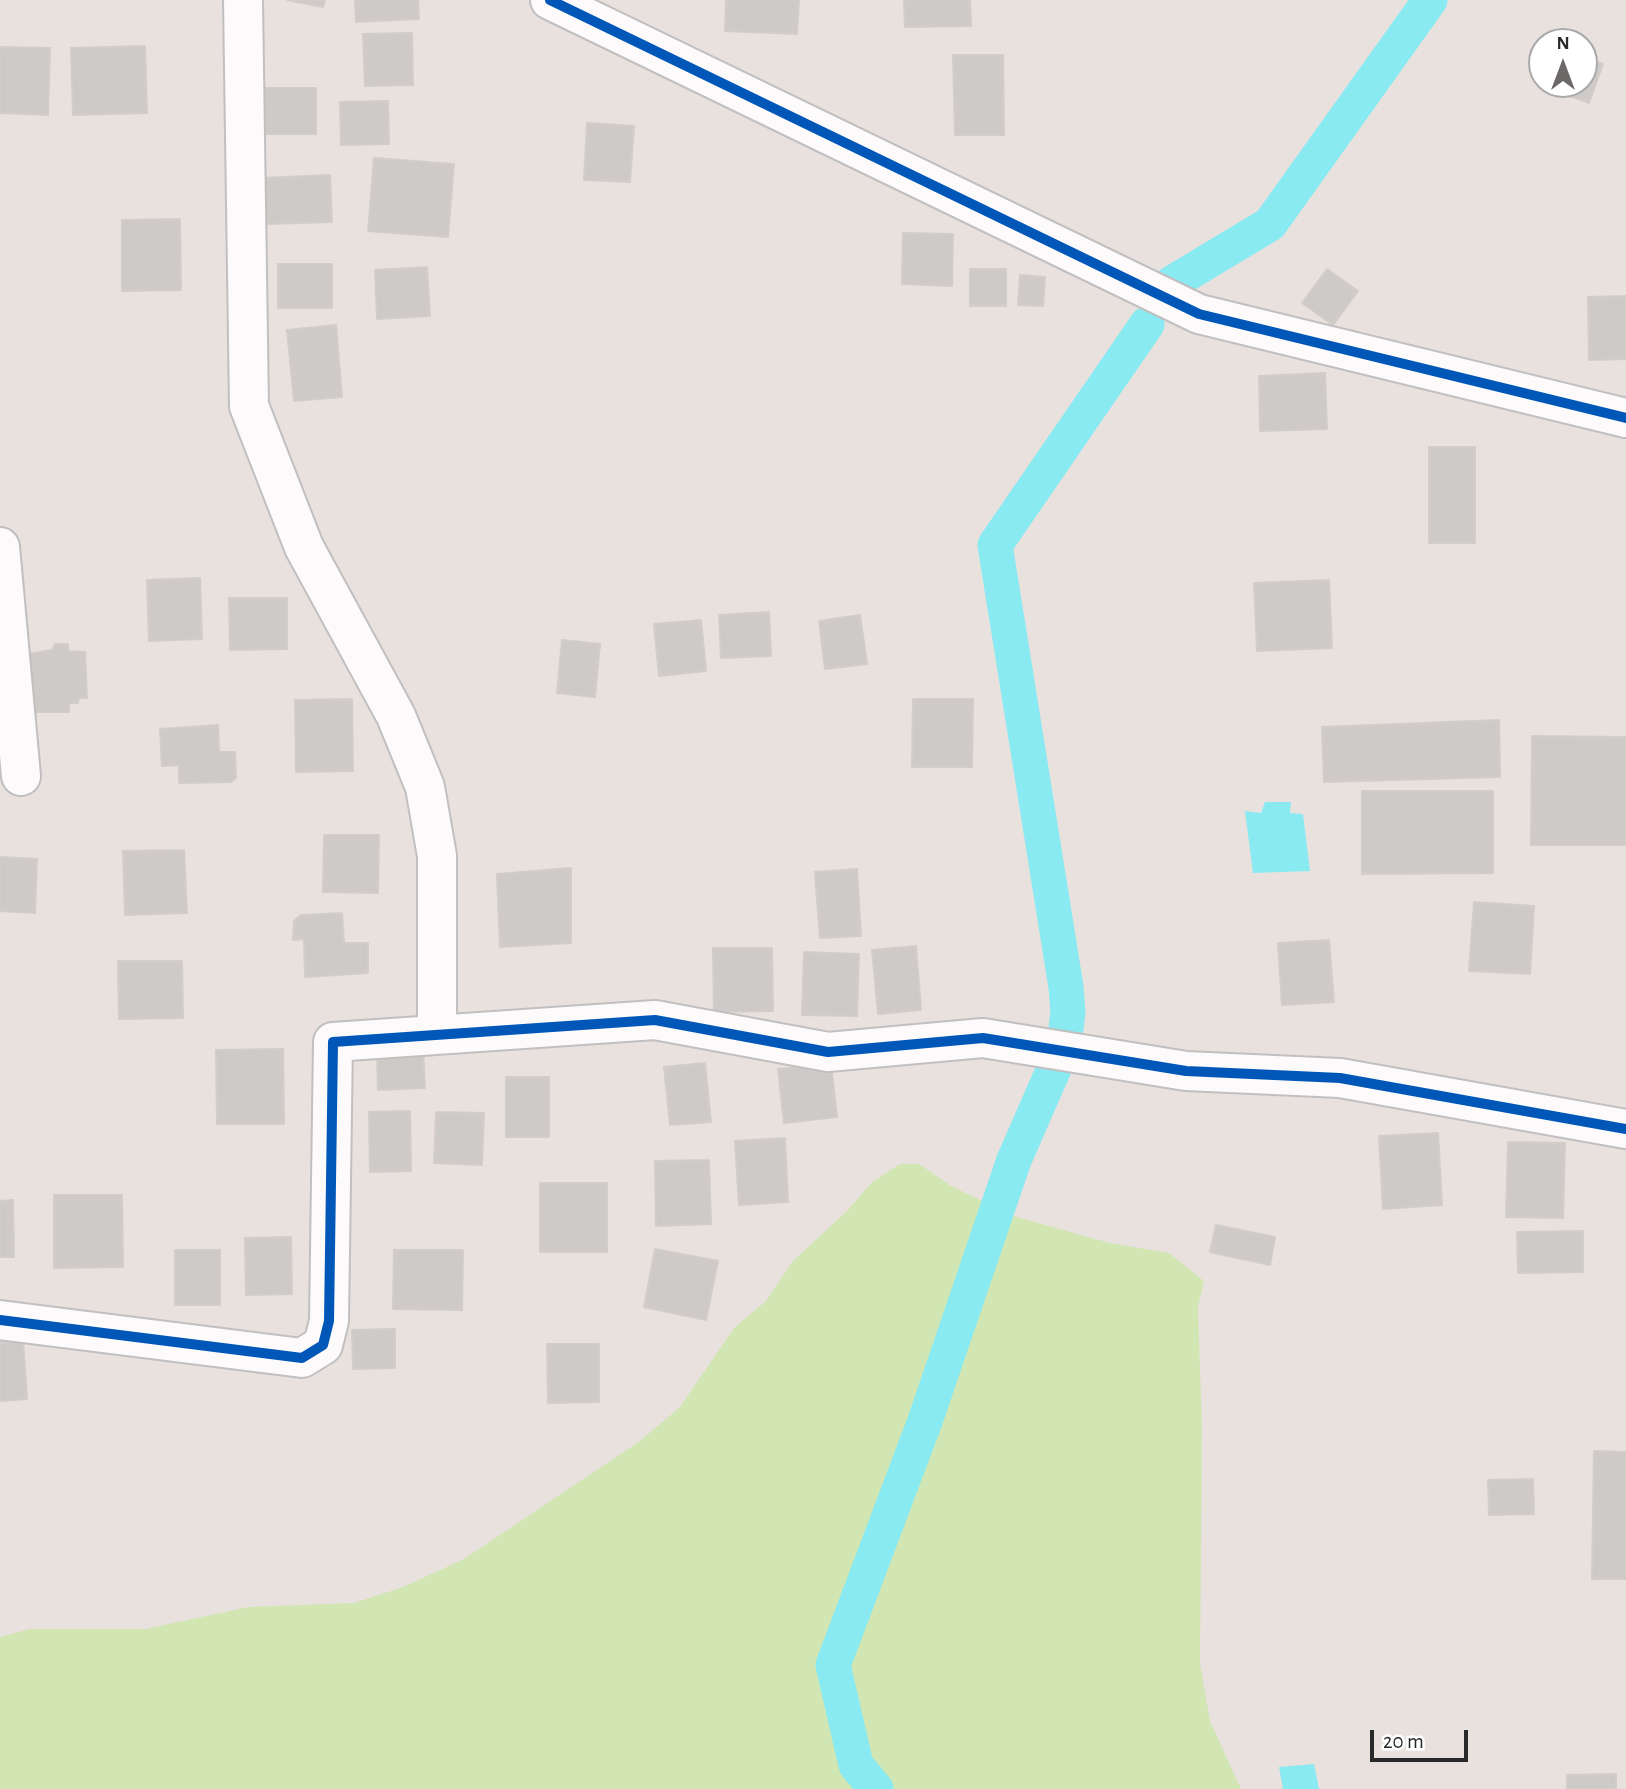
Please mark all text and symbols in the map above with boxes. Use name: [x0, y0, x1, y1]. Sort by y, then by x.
north arrow: [1528, 28, 1598, 98]
text: N: [1556, 34, 1570, 53]
scale bar: [1374, 1716, 1472, 1760]
text: 20 m: [1383, 1731, 1424, 1752]

